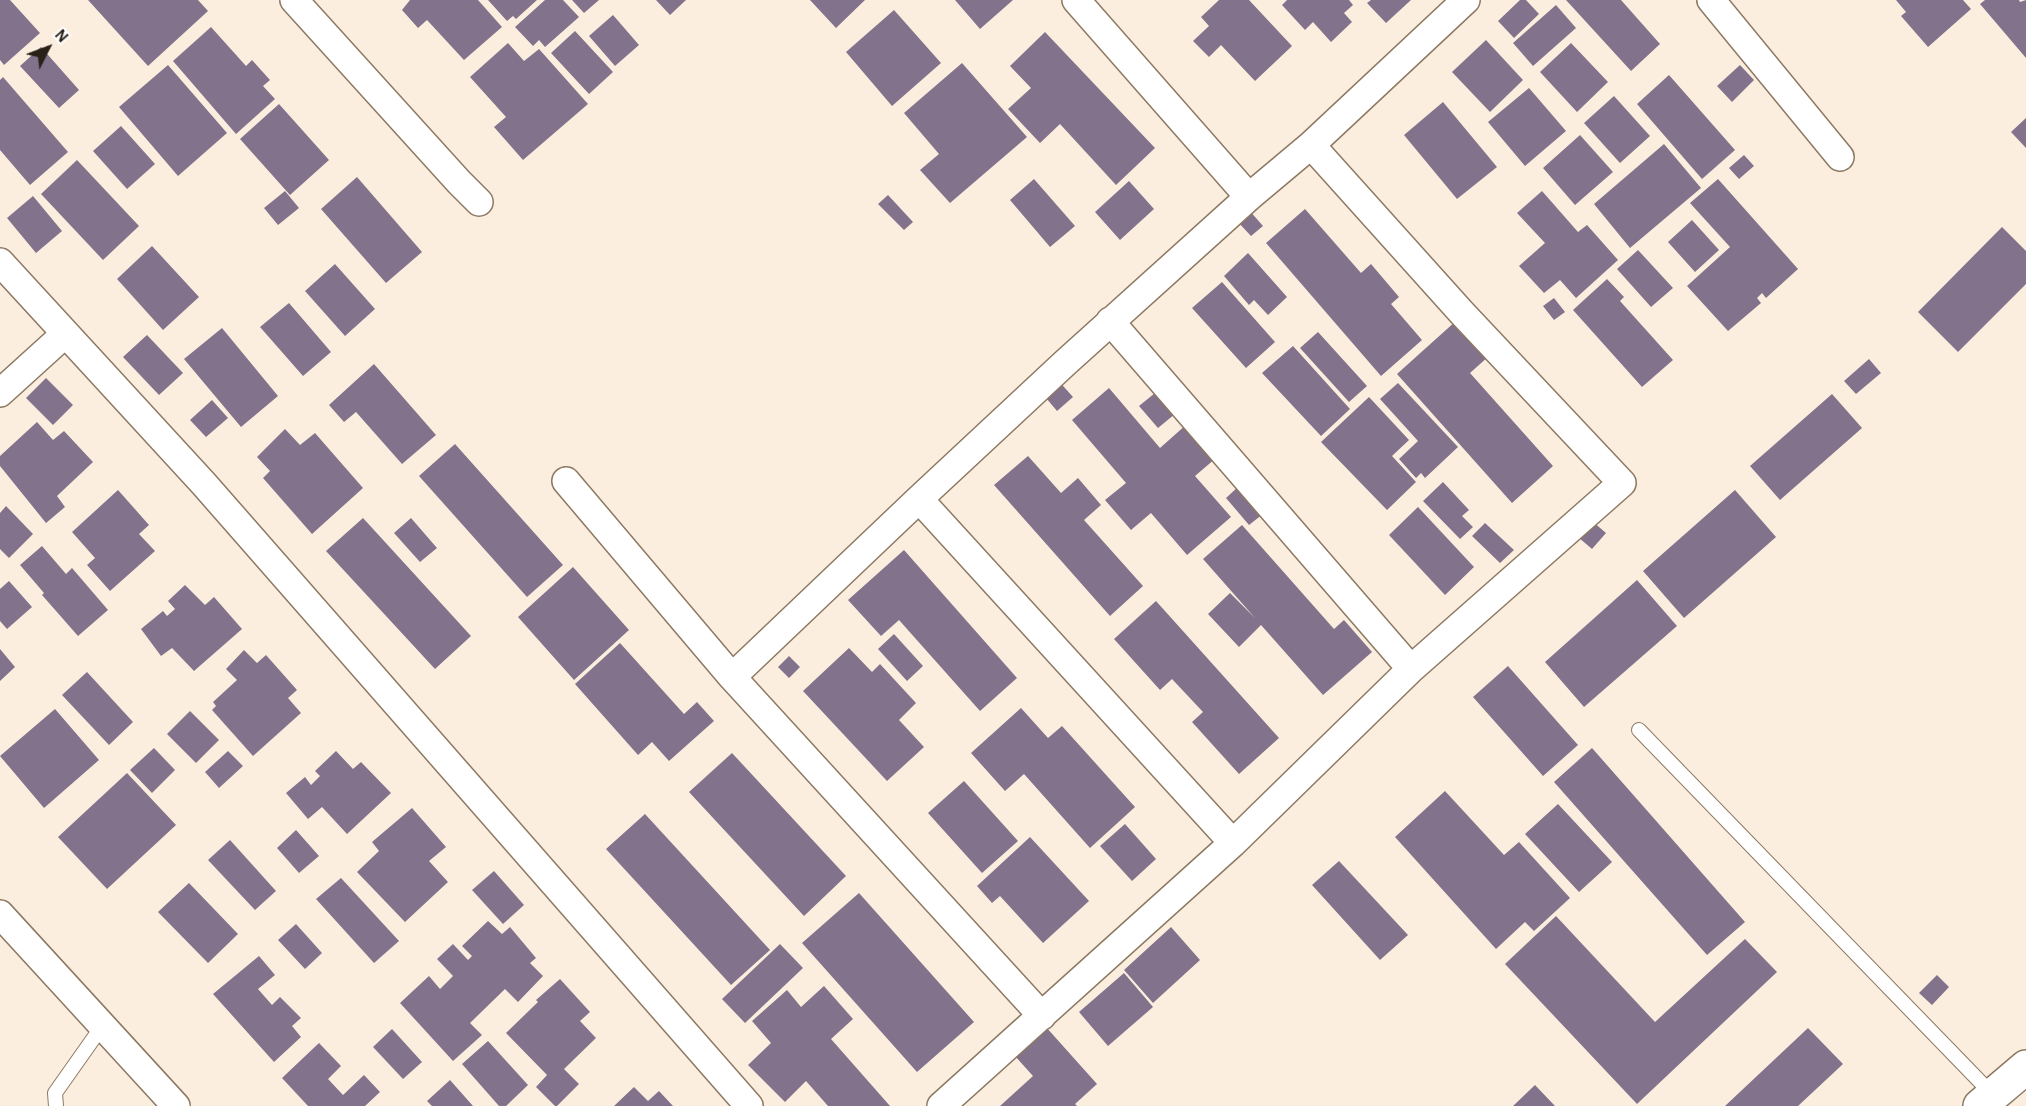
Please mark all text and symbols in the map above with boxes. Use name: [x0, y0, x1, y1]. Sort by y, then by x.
north arrow: [18, 18, 78, 78]
text: N: [52, 26, 71, 45]

